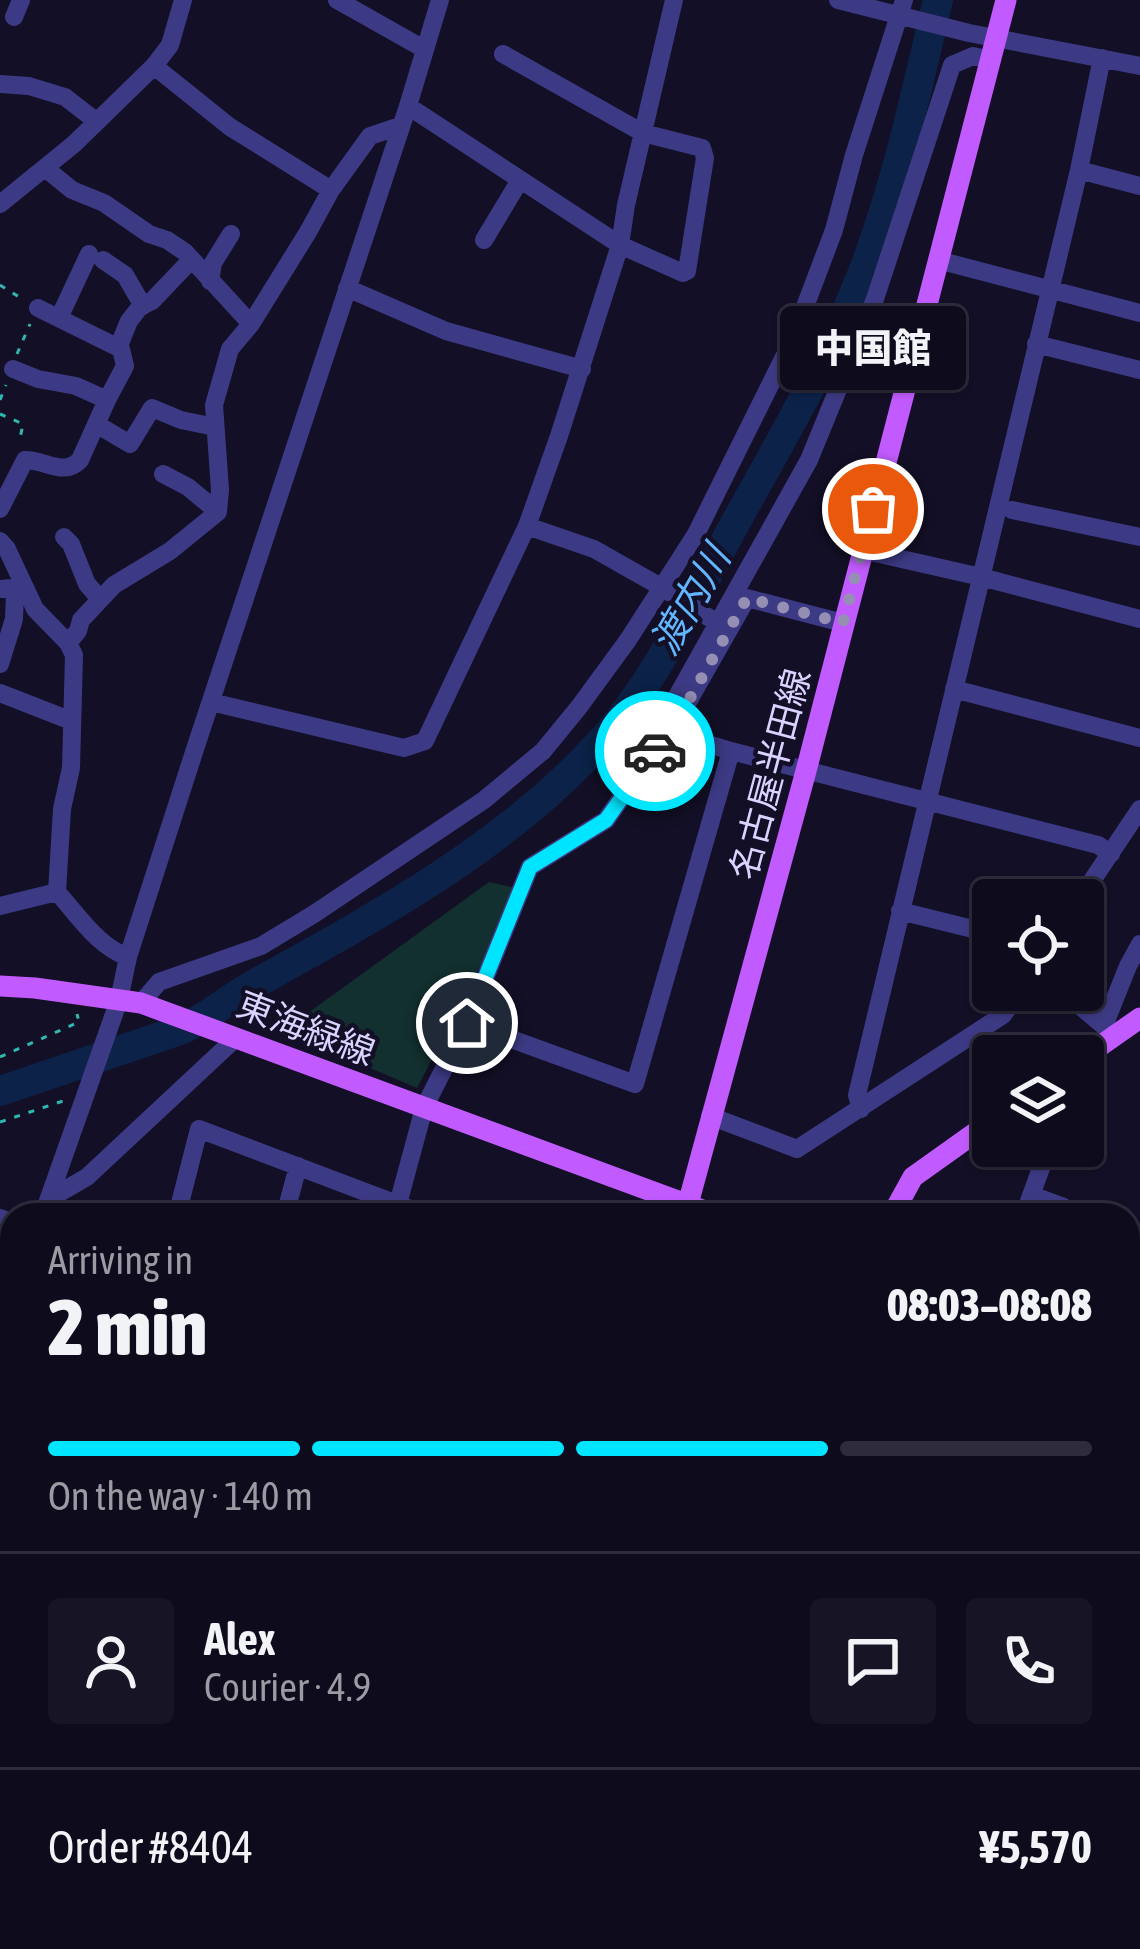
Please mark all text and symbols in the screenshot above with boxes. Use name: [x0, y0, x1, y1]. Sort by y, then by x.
callout: 中国館: [780, 305, 966, 389]
text: 中国館: [814, 326, 932, 370]
pin: [822, 458, 924, 560]
icon: bag: [840, 476, 906, 542]
water label: 渡内川: [642, 535, 740, 662]
street label: 名古屋半田線: [722, 664, 818, 884]
courier: [595, 691, 715, 811]
icon: car: [622, 718, 688, 784]
map controls: [972, 879, 1104, 1167]
button: locate: [972, 879, 1104, 1011]
pin: [416, 972, 518, 1074]
street label: 東海緑線: [231, 983, 381, 1073]
icon: home: [434, 990, 500, 1056]
button: layers: [972, 1035, 1104, 1167]
text: Arriving in: [48, 1238, 193, 1282]
text: 08:03–08:08: [887, 1279, 1092, 1331]
text: 2 min: [48, 1282, 207, 1372]
text: On the way · 140 m: [48, 1474, 313, 1518]
button: person: [48, 1598, 174, 1724]
button: chat: [810, 1598, 936, 1724]
button: phone: [966, 1598, 1092, 1724]
text: Alex: [204, 1613, 276, 1665]
text: Courier · 4.9: [204, 1665, 371, 1709]
text: Order #8404: [48, 1821, 253, 1873]
text: ¥5,570: [979, 1821, 1092, 1873]

